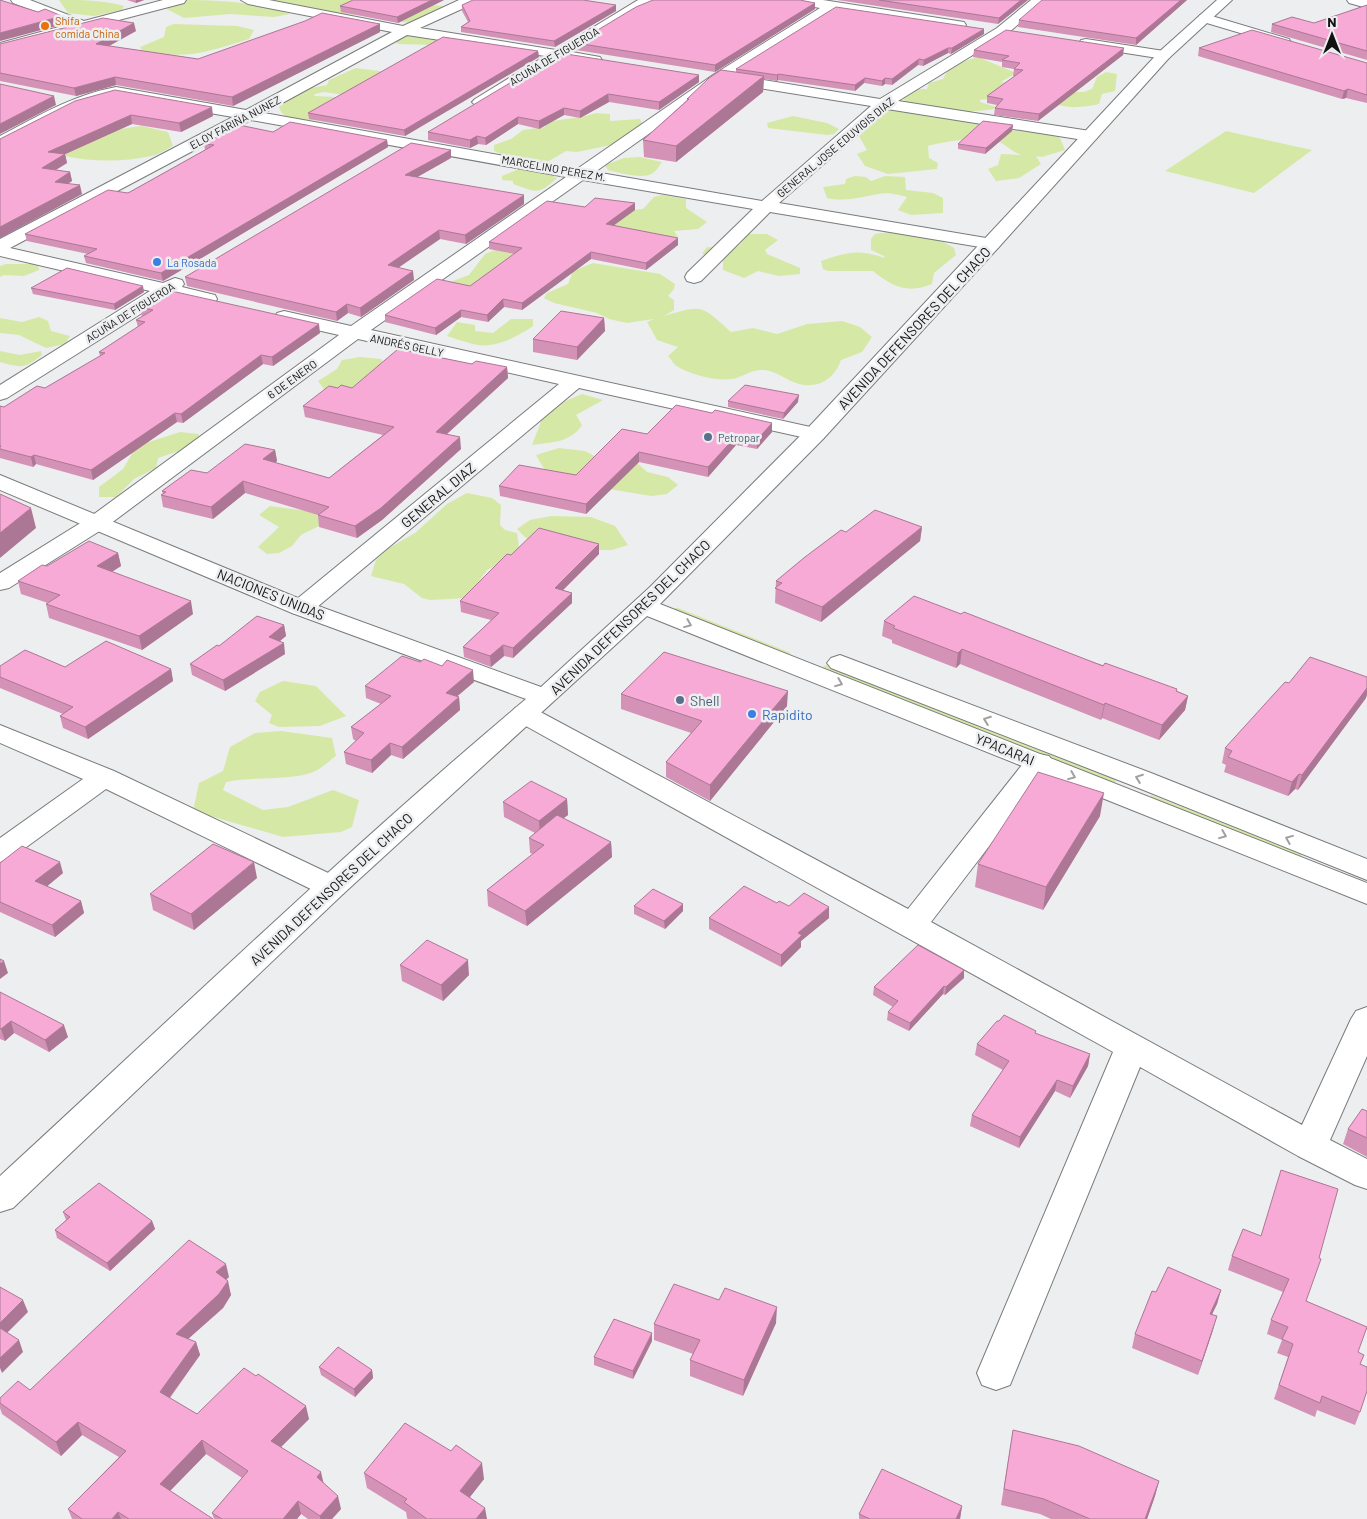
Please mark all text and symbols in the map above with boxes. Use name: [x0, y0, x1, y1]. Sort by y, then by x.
north arrow: [1307, 10, 1357, 60]
text: N: [1327, 13, 1337, 30]
place label: Shifa comida China: [55, 14, 119, 40]
marker: Shifa comida China: [39, 20, 51, 32]
street label: ACUÑA DE FIGUEROA: [507, 24, 601, 88]
street label: ELOY FARIÑA NUNEZ: [187, 93, 283, 151]
street label: GENERAL JOSE EDUVIGIS DIAZ: [774, 94, 896, 200]
street label: MARCELINO PEREZ M.: [501, 152, 607, 184]
street label: AVENIDA DEFENSORES DEL CHACO: [834, 243, 994, 413]
marker: La Rosada: [151, 256, 163, 268]
place label: La Rosada: [167, 256, 216, 269]
street label: ACUÑA DE FIGUEROA: [83, 279, 177, 345]
street label: ANDRÉS GELLY: [369, 331, 445, 359]
street label: 6 DE ENERO: [265, 357, 319, 401]
marker: Petropar: [702, 431, 714, 443]
place label: Petropar: [718, 431, 760, 444]
street label: GENERAL DIAZ: [397, 459, 479, 531]
street label: AVENIDA DEFENSORES DEL CHACO: [546, 536, 714, 698]
street label: NACIONES UNIDAS: [215, 565, 327, 623]
one-way arrow: [684, 618, 692, 628]
one-way arrow: [835, 678, 843, 688]
place label: Shell: [690, 692, 720, 709]
marker: Shell: [674, 694, 686, 706]
place label: Rapidito: [762, 706, 813, 723]
marker: Rapidito: [746, 708, 758, 720]
one-way arrow: [983, 716, 992, 726]
street label: YPACARAI: [973, 729, 1037, 769]
one-way arrow: [1067, 769, 1076, 780]
one-way arrow: [1135, 774, 1144, 784]
street label: AVENIDA DEFENSORES DEL CHACO: [246, 809, 416, 969]
one-way arrow: [1218, 829, 1227, 840]
one-way arrow: [1285, 835, 1294, 846]

